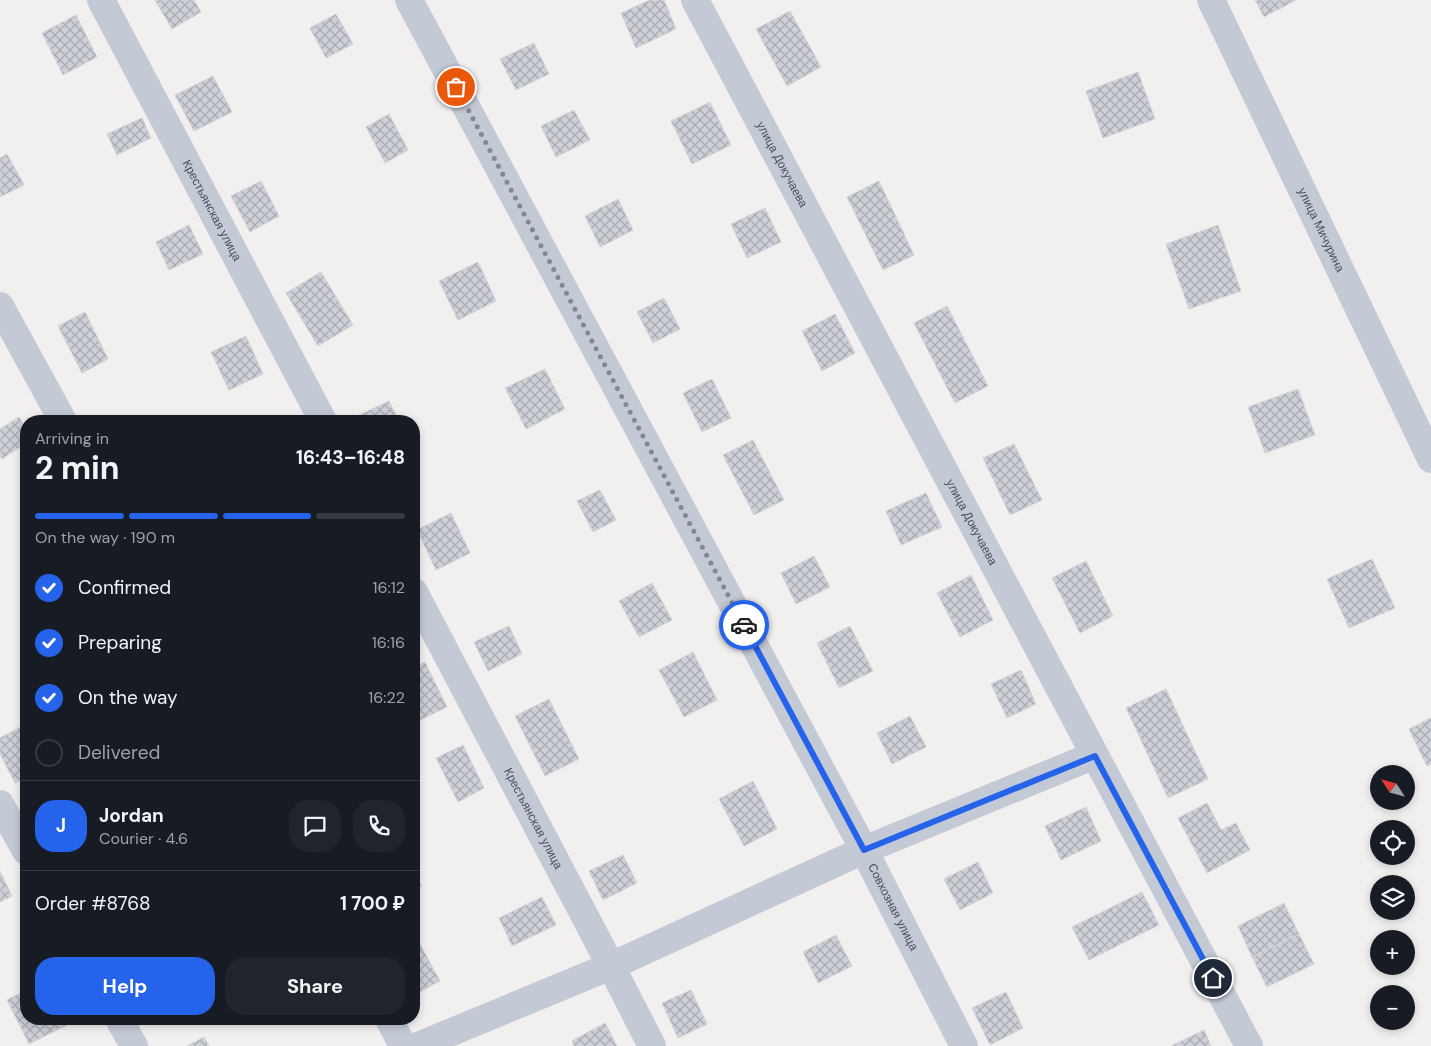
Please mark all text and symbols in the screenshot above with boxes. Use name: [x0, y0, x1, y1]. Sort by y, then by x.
pin: [435, 66, 477, 108]
icon: bag: [442, 73, 470, 101]
street label: улица Докучаева: [753, 119, 812, 210]
street label: Крестьянская улица: [179, 157, 245, 264]
street label: улица Мичурина: [1294, 185, 1348, 275]
text: Arriving in: [35, 428, 109, 449]
text: 16:43–16:48: [296, 445, 405, 470]
text: 2 min: [35, 447, 120, 489]
street label: улица Докучаева: [942, 476, 1001, 568]
text: On the way · 190 m: [35, 527, 175, 548]
icon: check: [35, 574, 63, 602]
text: Confirmed: [78, 575, 171, 600]
text: 16:12: [373, 577, 405, 598]
courier: [719, 600, 769, 650]
icon: car: [730, 611, 758, 639]
icon: check: [35, 629, 63, 657]
text: Preparing: [78, 630, 162, 655]
text: 16:16: [372, 632, 405, 653]
icon: check: [35, 684, 63, 712]
text: On the way: [78, 685, 178, 710]
text: 16:22: [368, 687, 405, 708]
text: Delivered: [78, 740, 160, 765]
street label: Крестьянская улица: [500, 765, 567, 872]
north arrow: [1370, 765, 1415, 810]
map controls: [1370, 765, 1415, 1030]
button: chat: [289, 800, 341, 852]
button: phone: [353, 800, 405, 852]
text: Jordan: [99, 803, 164, 828]
text: J: [56, 813, 66, 838]
button: locate: [1370, 820, 1415, 865]
text: Courier · 4.6: [99, 828, 188, 849]
street label: Совхозная улица: [864, 861, 922, 953]
button: layers: [1370, 875, 1415, 920]
text: Order #8768: [35, 891, 151, 916]
text: 1 700 ₽: [340, 891, 405, 916]
button: +: [1370, 930, 1415, 975]
button: Help: [35, 957, 215, 1015]
button: Share: [225, 957, 405, 1015]
pin: [1192, 957, 1234, 999]
icon: home: [1199, 964, 1227, 992]
button: −: [1370, 985, 1415, 1030]

